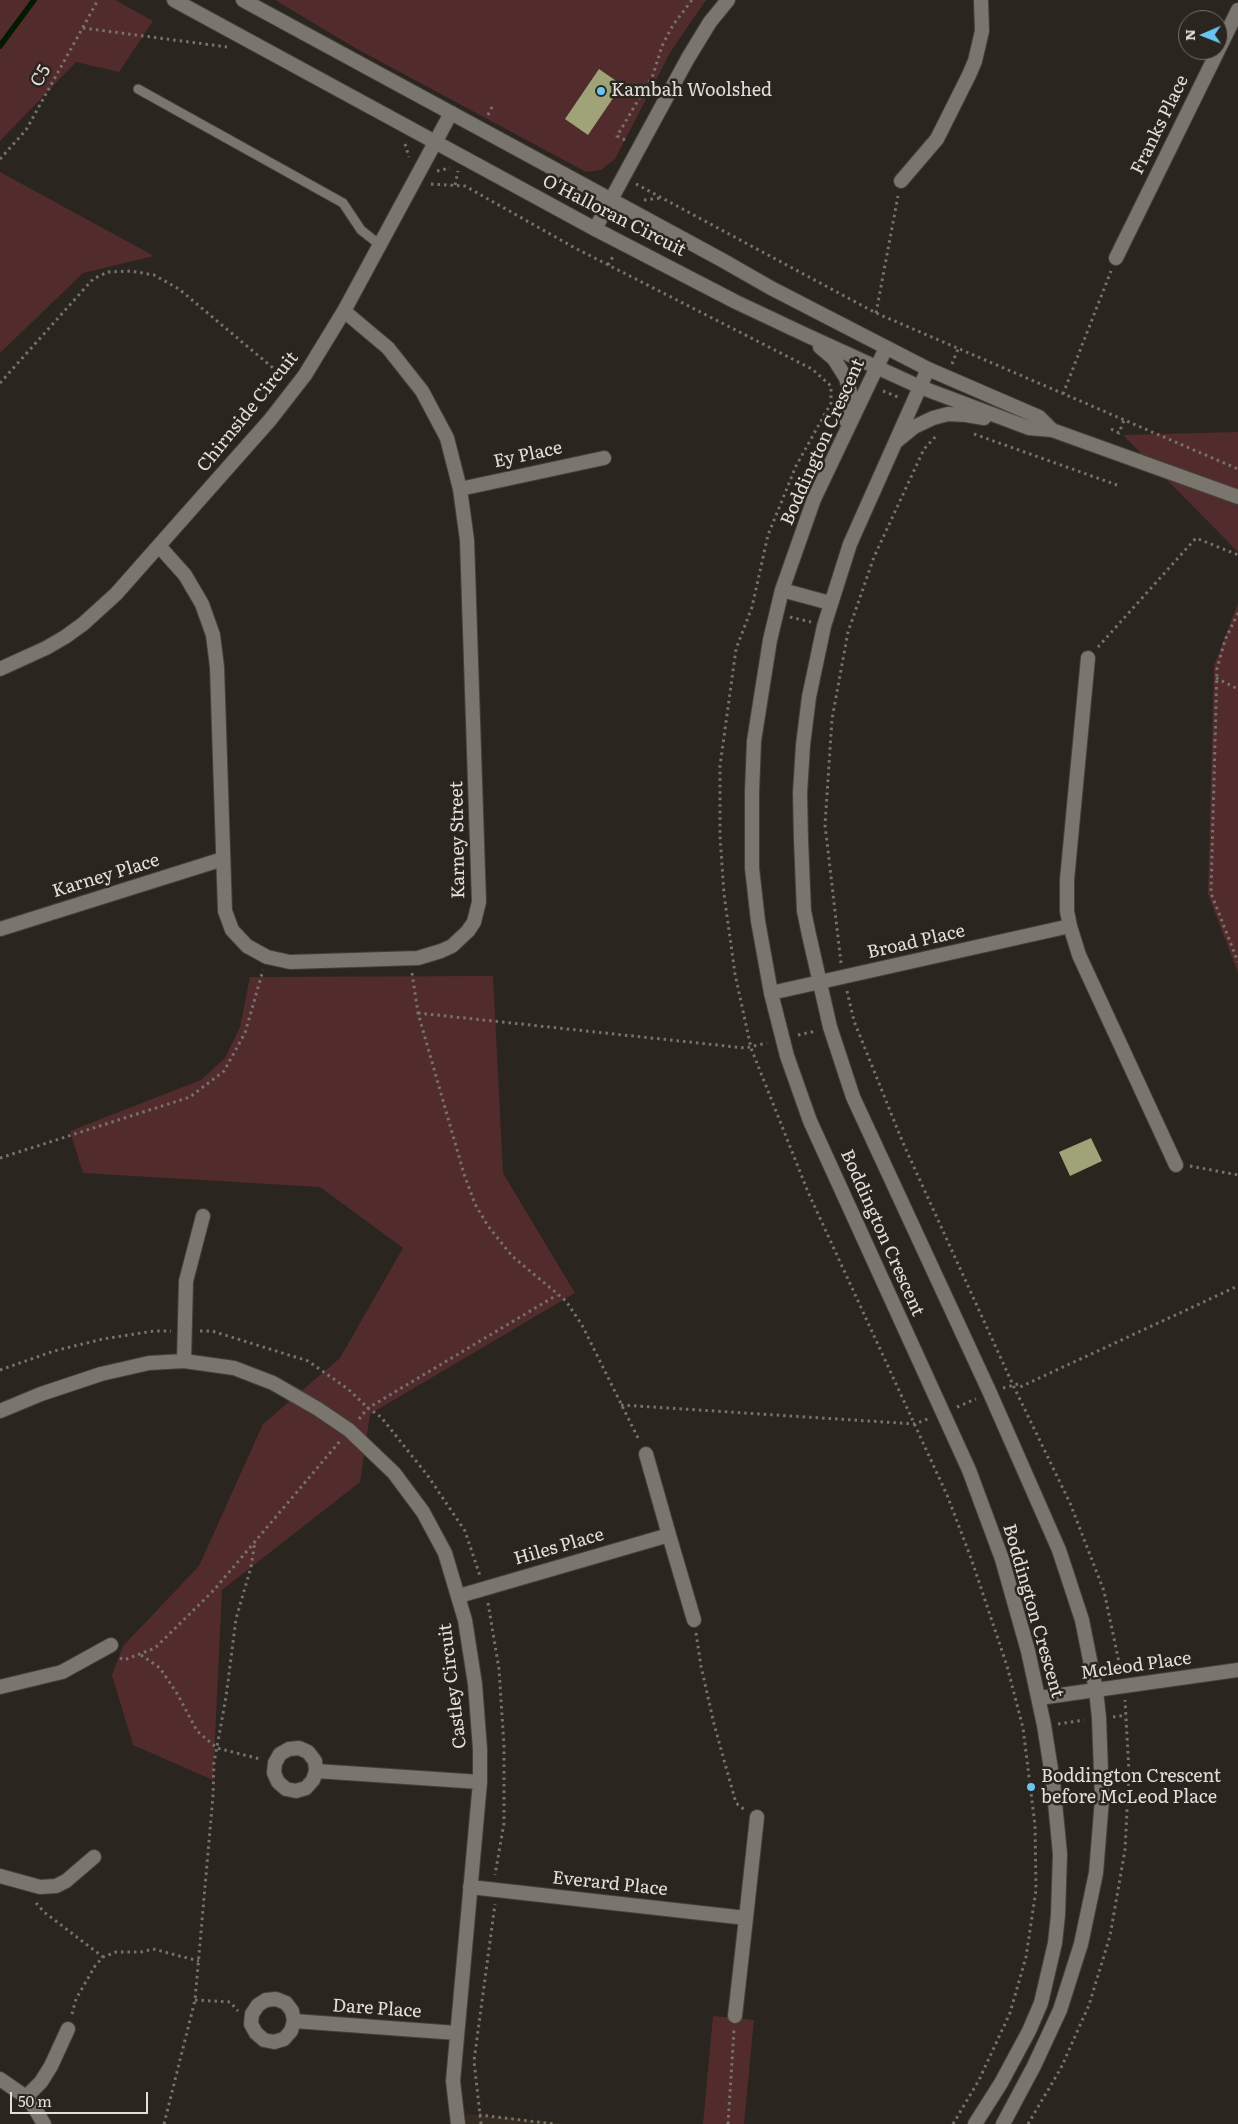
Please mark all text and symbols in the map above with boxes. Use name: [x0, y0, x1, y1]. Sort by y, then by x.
north arrow: [1178, 10, 1228, 60]
text: N: [1179, 29, 1199, 41]
street label: C5: [26, 61, 56, 91]
street label: Franks Place: [1127, 72, 1193, 178]
place label: Kambah Woolshed: [611, 80, 772, 102]
marker: Kambah Woolshed: [595, 85, 607, 97]
street label: O'Halloran Circuit: [539, 170, 689, 262]
street label: Chirnside Circuit: [193, 347, 303, 477]
street label: Boddington Crescent: [777, 355, 869, 529]
street label: Ey Place: [492, 437, 564, 473]
street label: Karney Street: [446, 781, 470, 899]
street label: Karney Place: [50, 849, 162, 903]
street label: Broad Place: [865, 920, 967, 964]
street label: Boddington Crescent: [836, 1146, 928, 1320]
street label: Boddington Crescent: [998, 1521, 1068, 1701]
street label: Hiles Place: [512, 1524, 606, 1570]
street label: Castley Circuit: [435, 1622, 471, 1750]
street label: Mcleod Place: [1079, 1648, 1193, 1684]
place label: Boddington Crescent before McLeod Place: [1041, 1766, 1221, 1808]
marker: Boddington Crescent before McLeod Place: [1025, 1781, 1037, 1793]
street label: Everard Place: [551, 1867, 669, 1901]
street label: Dare Place: [332, 1995, 422, 2023]
scale bar: [12, 2082, 150, 2114]
text: 50 m: [18, 2089, 52, 2112]

